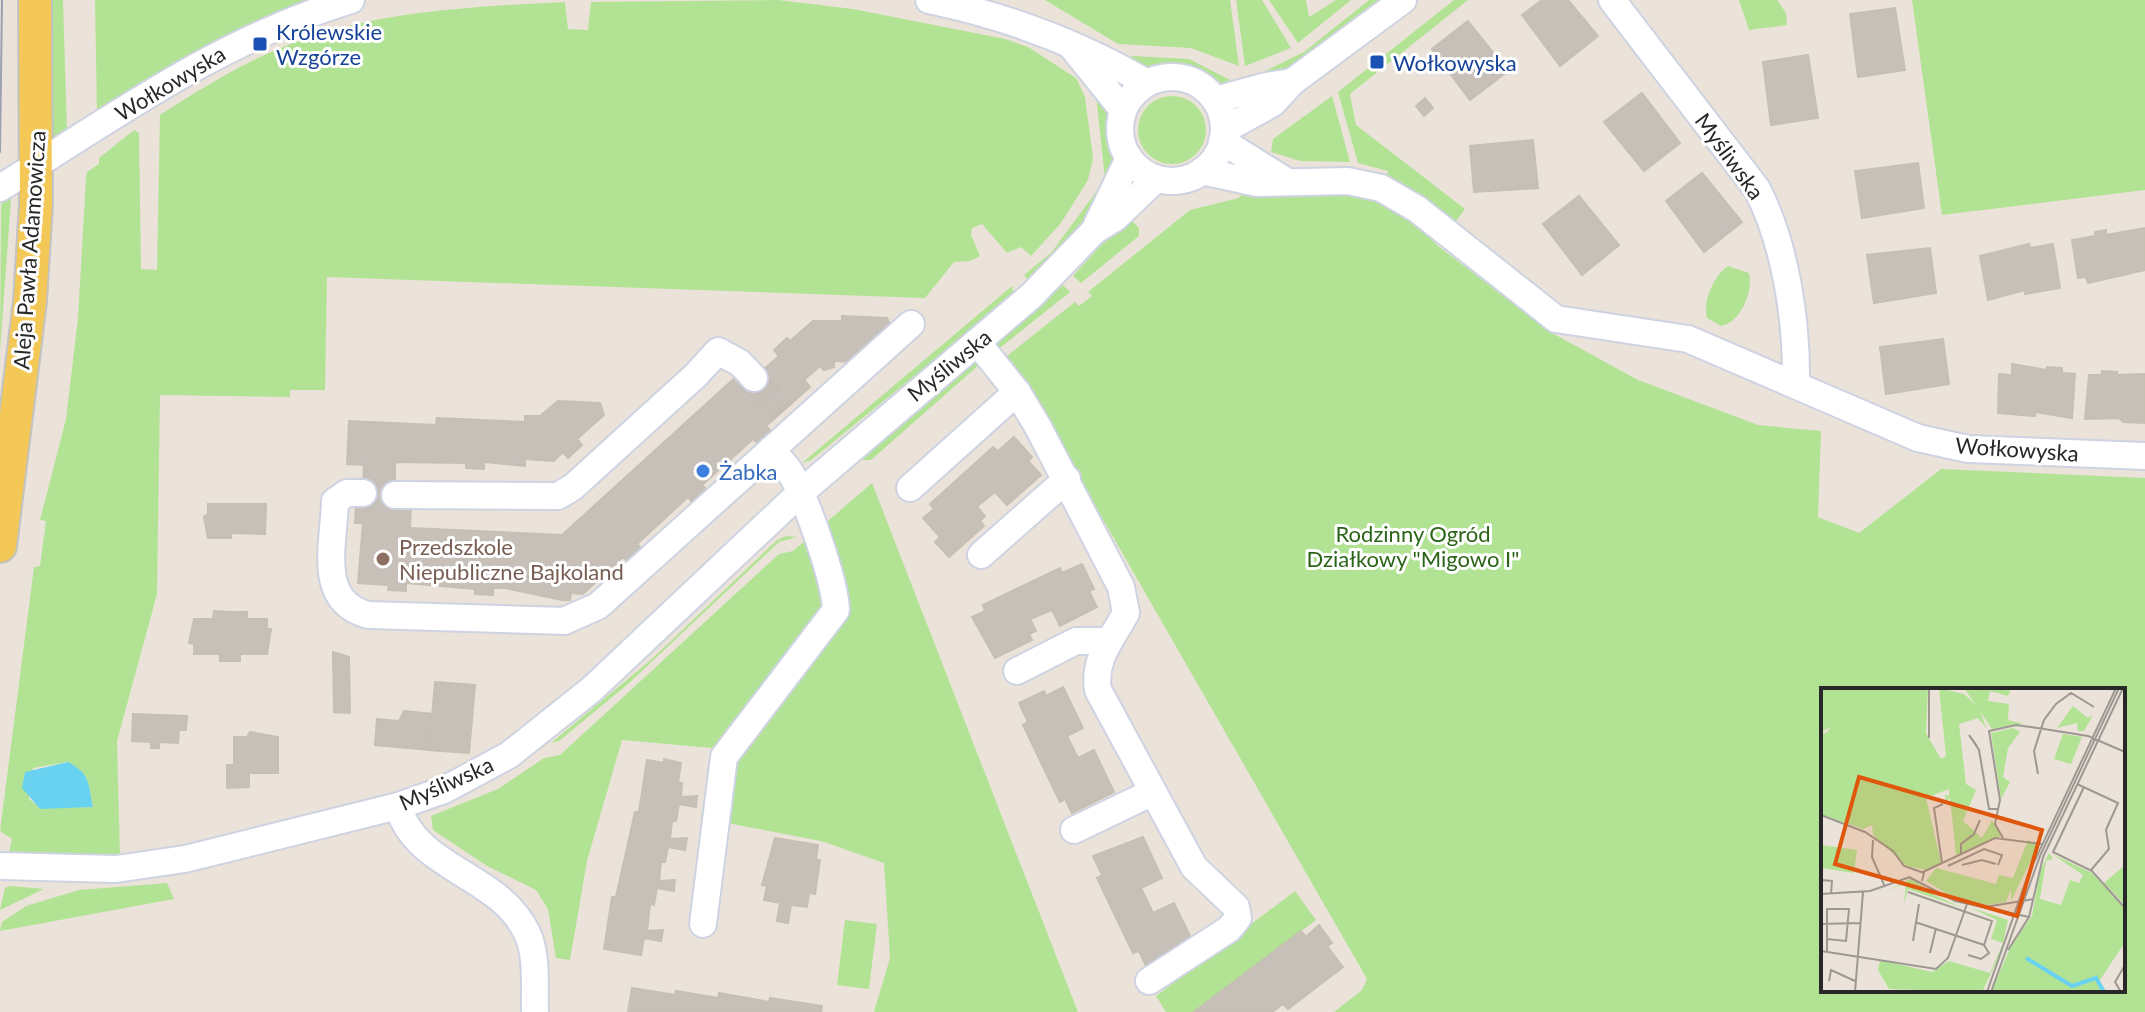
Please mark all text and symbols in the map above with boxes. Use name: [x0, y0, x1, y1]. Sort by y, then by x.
place label: Królewskie Wzgórze: [276, 18, 382, 70]
marker: Królewskie Wzgórze: [251, 35, 269, 53]
street label: Wołkowyska: [110, 40, 230, 126]
place label: Wołkowyska: [1393, 49, 1517, 76]
marker: Wołkowyska: [1368, 53, 1386, 71]
street label: Myśliwska: [1690, 108, 1770, 204]
street label: Aleja Pawła Adamowicza: [7, 130, 51, 370]
street label: Myśliwska: [902, 323, 996, 407]
street label: Wołkowyska: [1954, 431, 2080, 467]
place label: Żabka: [719, 458, 778, 485]
marker: Żabka: [694, 462, 712, 480]
park label: Rodzinny Ogród Działkowy "Migowo I": [1307, 520, 1519, 572]
place label: Przedszkole Niepubliczne Bajkoland: [399, 533, 624, 585]
marker: Przedszkole Niepubliczne Bajkoland: [374, 550, 392, 568]
inset map: [1821, 688, 2125, 992]
street label: Myśliwska: [395, 750, 497, 816]

